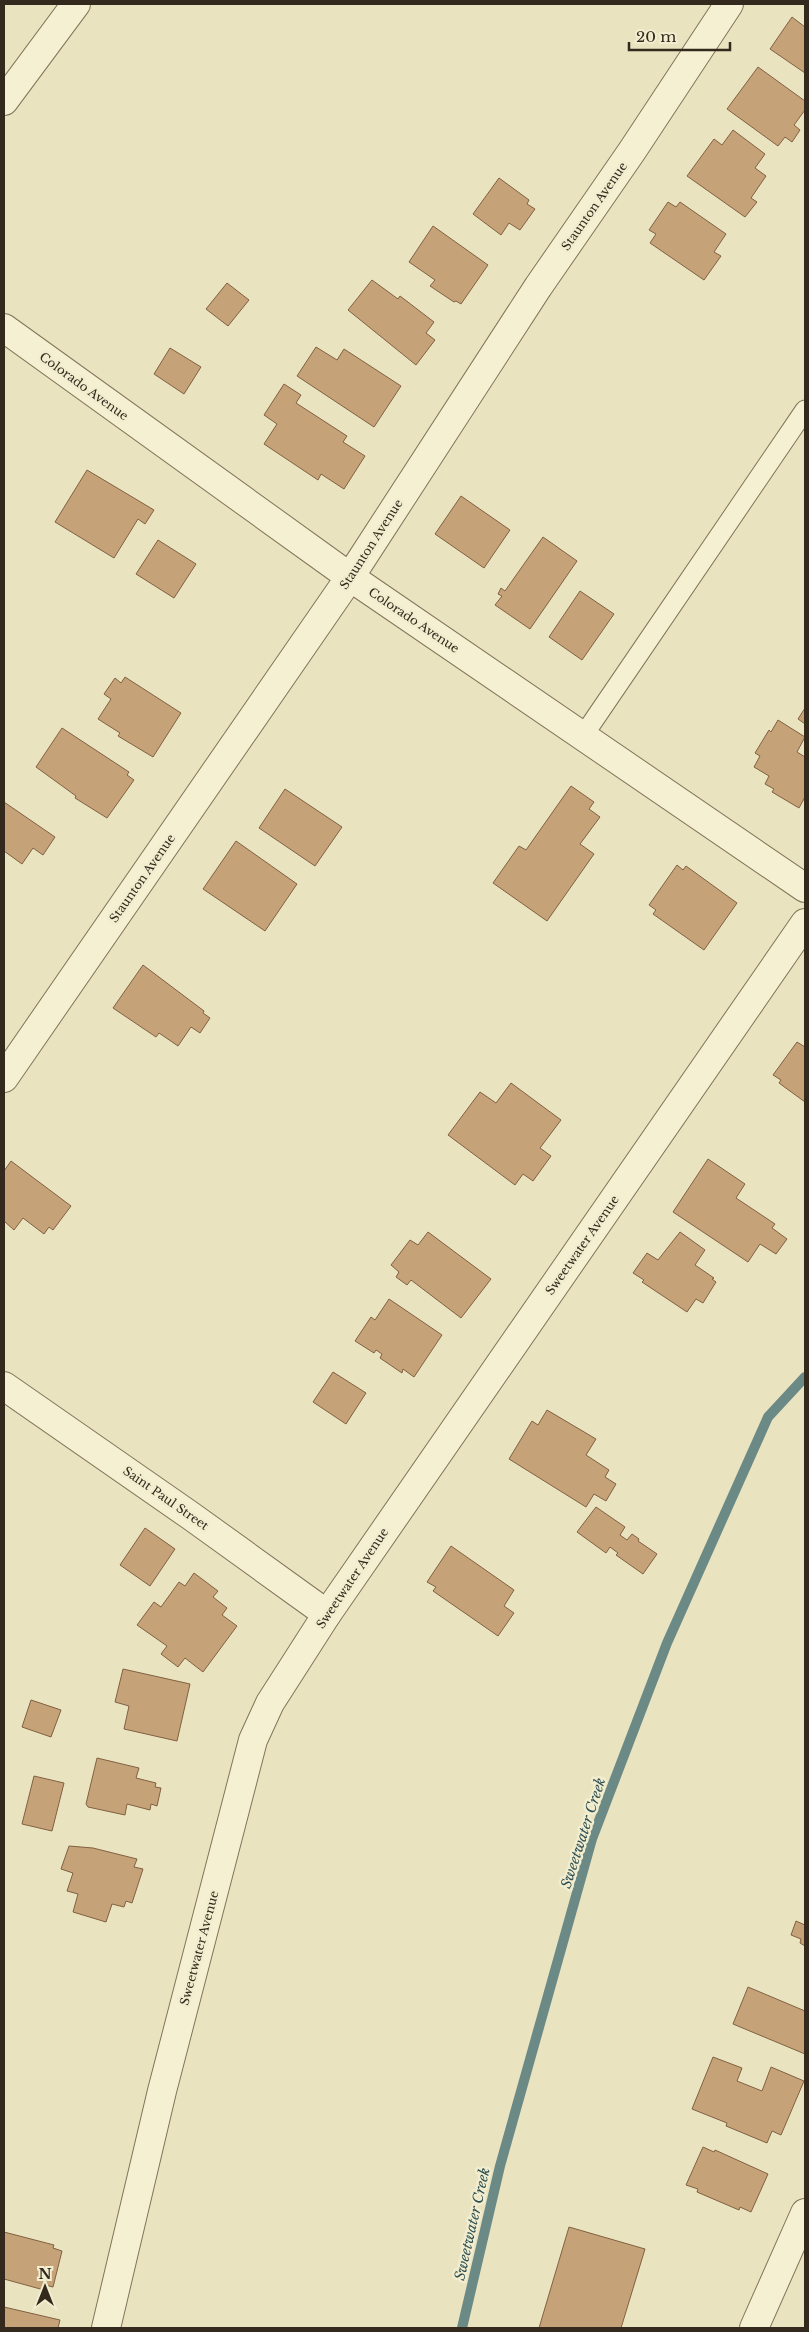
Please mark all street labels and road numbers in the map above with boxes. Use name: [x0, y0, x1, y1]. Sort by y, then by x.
street label: Staunton Avenue: [558, 159, 630, 253]
street label: Colorado Avenue: [37, 349, 131, 423]
street label: Staunton Avenue: [336, 496, 406, 592]
street label: Colorado Avenue: [366, 584, 462, 656]
street label: Staunton Avenue: [106, 831, 178, 925]
street label: Sweetwater Avenue: [542, 1192, 622, 1298]
street label: Saint Paul Street: [120, 1463, 212, 1533]
street label: Sweetwater Avenue: [313, 1525, 391, 1631]
street label: Sweetwater Avenue: [176, 1889, 222, 2007]

